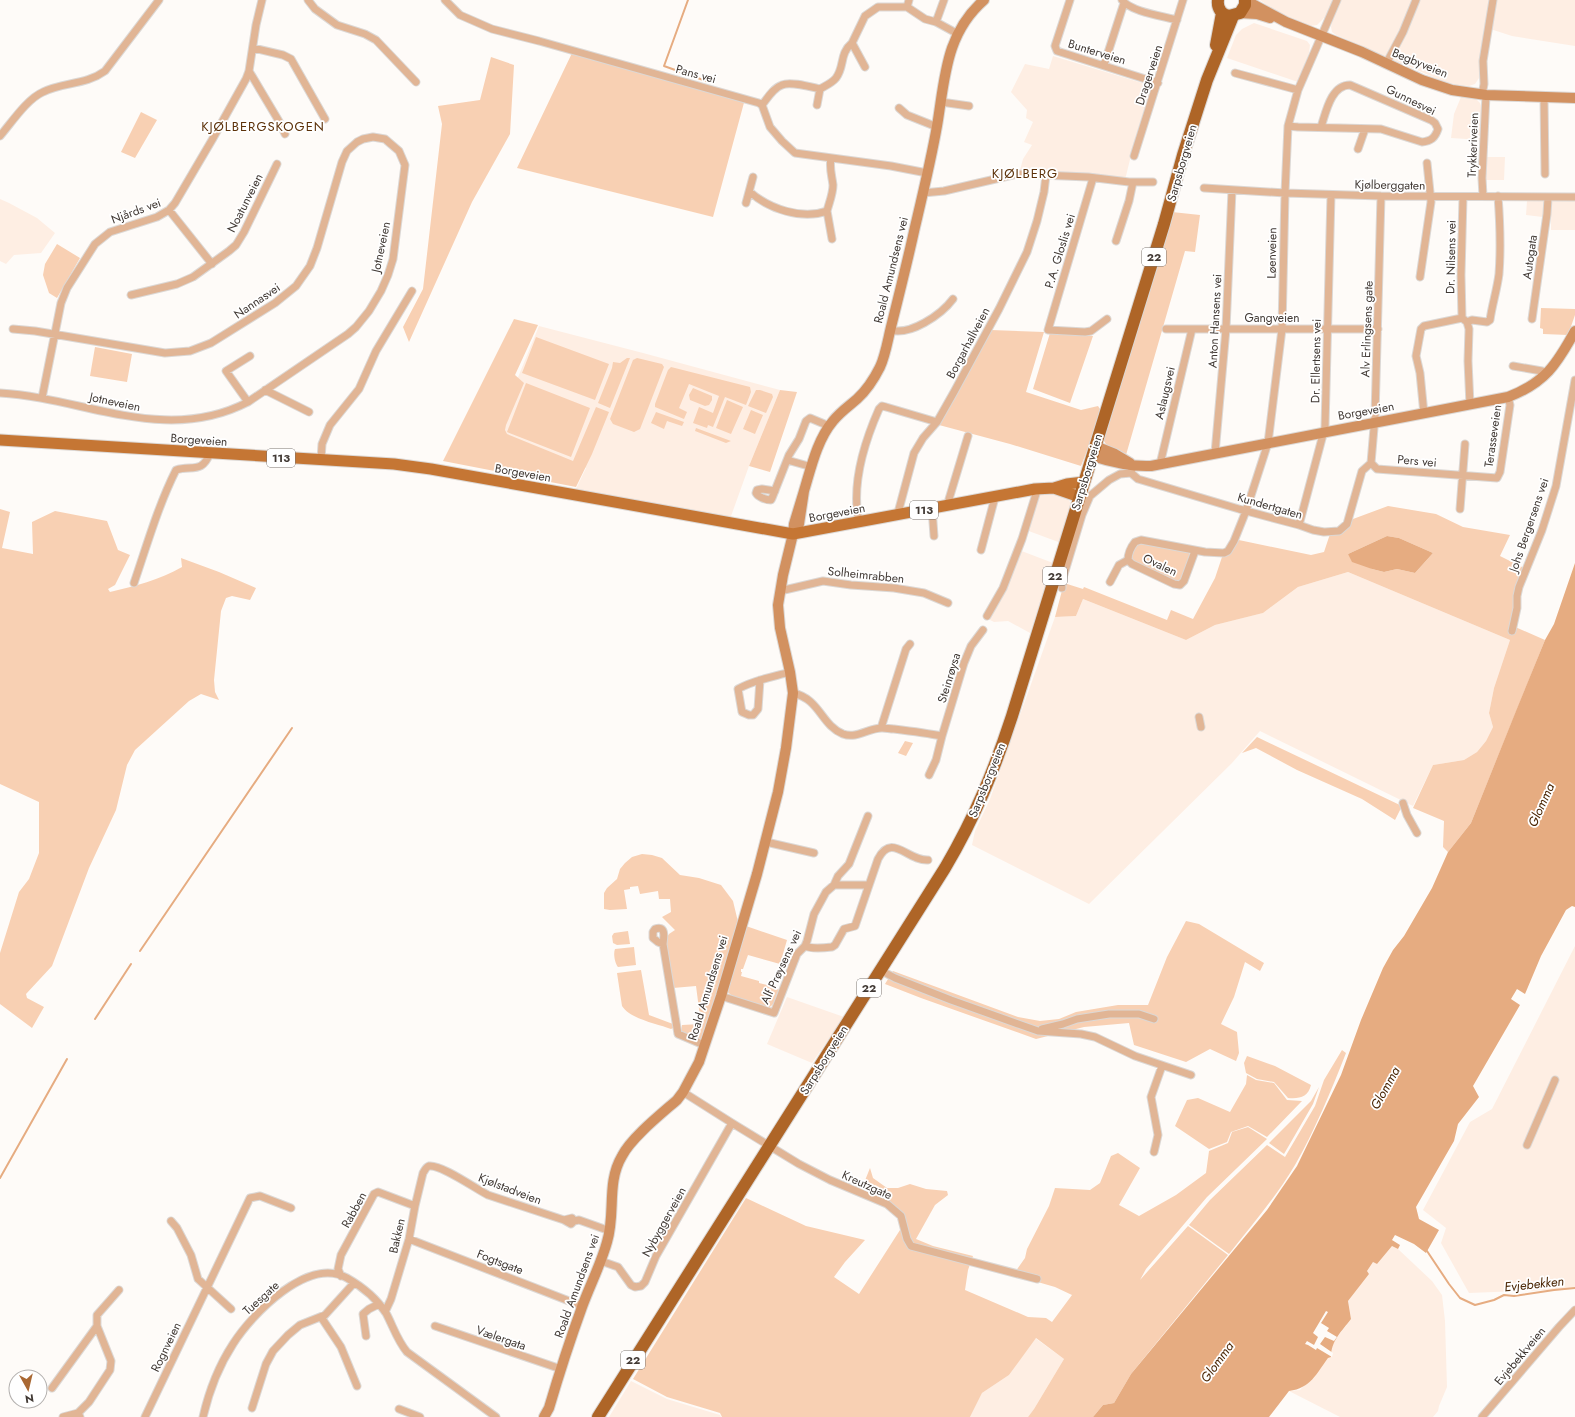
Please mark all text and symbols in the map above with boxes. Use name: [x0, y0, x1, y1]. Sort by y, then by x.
street label: Bunterveien: [1066, 35, 1128, 69]
street label: Dragerveien: [1131, 43, 1167, 107]
street label: Begbyveien: [1389, 44, 1451, 82]
street label: Pans vei: [674, 60, 718, 88]
street label: Gunnesvei: [1383, 80, 1439, 120]
street label: Trykkeriveien: [1463, 112, 1483, 178]
district label: KJØLBERGSKOGEN: [201, 117, 325, 136]
street label: Sarpsborgveien: [1162, 122, 1202, 204]
district label: KJØLBERG: [992, 164, 1058, 183]
street label: Noatunveien: [222, 170, 268, 236]
street label: Kjølberggaten: [1354, 175, 1426, 195]
street label: Njårds vei: [109, 194, 163, 228]
street label: P.A. Gloslis vei: [1040, 212, 1080, 290]
street label: Roald Amundsens vei: [869, 215, 913, 325]
street label: Jotneveien: [366, 220, 395, 276]
street label: Dr. Nilsens vei: [1441, 220, 1461, 294]
street label: Løenveien: [1263, 227, 1281, 279]
street label: Autogata: [1518, 233, 1542, 280]
road number: 22: [1142, 248, 1166, 266]
street label: Anton Hansens vei: [1204, 273, 1226, 369]
street label: Nannasvei: [230, 279, 284, 323]
street label: Alv Erlingsens gate: [1356, 280, 1378, 378]
street label: Borgarhallveien: [942, 304, 994, 382]
street label: Gangveien: [1244, 309, 1300, 327]
street label: Dr. Ellertsens vei: [1306, 319, 1326, 403]
street label: Aslaugsvei: [1150, 365, 1180, 421]
street label: Jotneveien: [86, 387, 142, 416]
street label: Borgeveien: [1336, 397, 1396, 425]
street label: Terasseveien: [1480, 404, 1506, 468]
street label: Borgeveien: [170, 429, 228, 451]
street label: Sarpsborgveien: [1067, 431, 1107, 513]
road number: 113: [267, 449, 295, 467]
street label: Pers vei: [1397, 450, 1437, 472]
street label: Borgeveien: [493, 459, 553, 487]
street label: Johs Bergersens vei: [1504, 476, 1554, 576]
street label: Kundertgaten: [1235, 488, 1305, 524]
street label: Borgeveien: [807, 499, 867, 527]
road number: 113: [910, 501, 938, 519]
street label: Ovalen: [1140, 549, 1180, 581]
street label: Solheimrabben: [827, 562, 905, 588]
road number: 22: [1043, 567, 1067, 585]
street label: Steinrøysa: [933, 651, 965, 705]
street label: Sarpsborgveien: [964, 740, 1010, 820]
water label: Glomma: [1523, 780, 1559, 830]
street label: Alf Prøysens vei: [756, 927, 806, 1007]
street label: Roald Amundsens vei: [683, 933, 733, 1043]
road number: 22: [857, 979, 881, 997]
street label: Sarpsborgveien: [795, 1022, 853, 1098]
water label: Glomma: [1365, 1063, 1405, 1113]
street label: Kreutzgate: [839, 1166, 895, 1204]
street label: Kjølstadveien: [476, 1169, 544, 1209]
street label: Nybyggerveien: [637, 1184, 691, 1260]
street label: Rabben: [337, 1189, 371, 1231]
street label: Bakken: [384, 1217, 410, 1255]
street label: Roald Amundsens vei: [550, 1232, 604, 1340]
street label: Fogtsgate: [474, 1245, 526, 1279]
water label: Evjebekken: [1503, 1271, 1565, 1297]
street label: Tuesgate: [239, 1277, 283, 1319]
street label: Rognveien: [146, 1319, 186, 1375]
street label: Vælergata: [474, 1321, 529, 1355]
street label: Evjebekkveien: [1490, 1323, 1550, 1389]
water label: Glomma: [1196, 1338, 1238, 1386]
road number: 22: [621, 1351, 645, 1369]
north arrow: [8, 1369, 48, 1409]
text: N: [24, 1390, 35, 1407]

